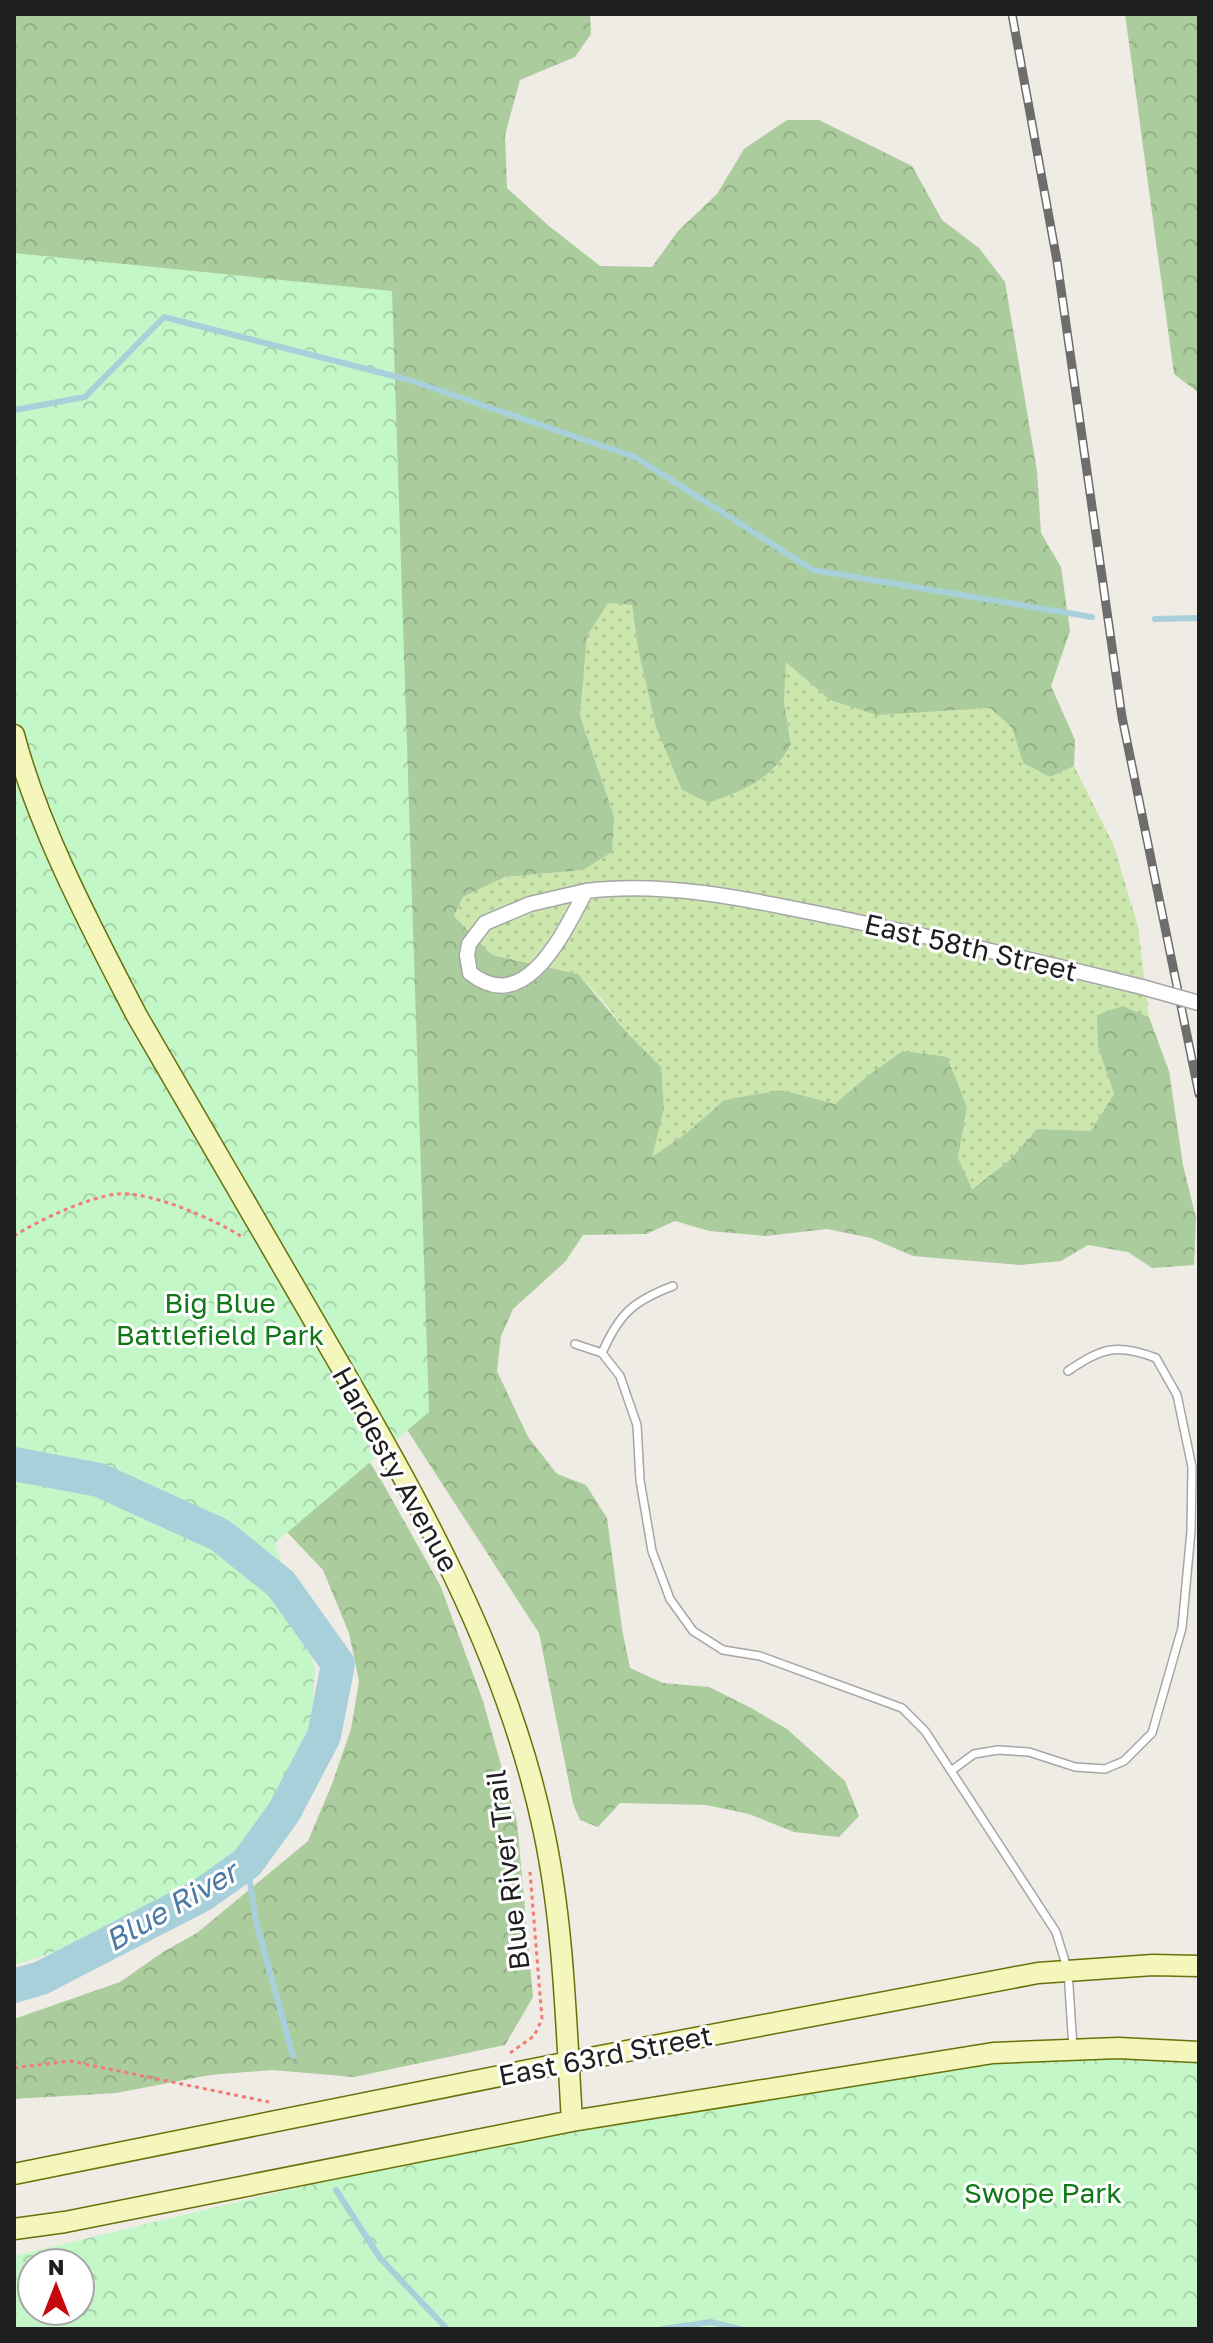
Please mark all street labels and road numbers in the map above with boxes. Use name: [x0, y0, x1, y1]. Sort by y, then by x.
street label: East 58th Street: [861, 906, 1081, 988]
street label: Hardesty Avenue: [326, 1361, 466, 1577]
street label: Blue River Trail: [478, 1768, 536, 1972]
street label: East 63rd Street: [495, 2018, 715, 2092]

